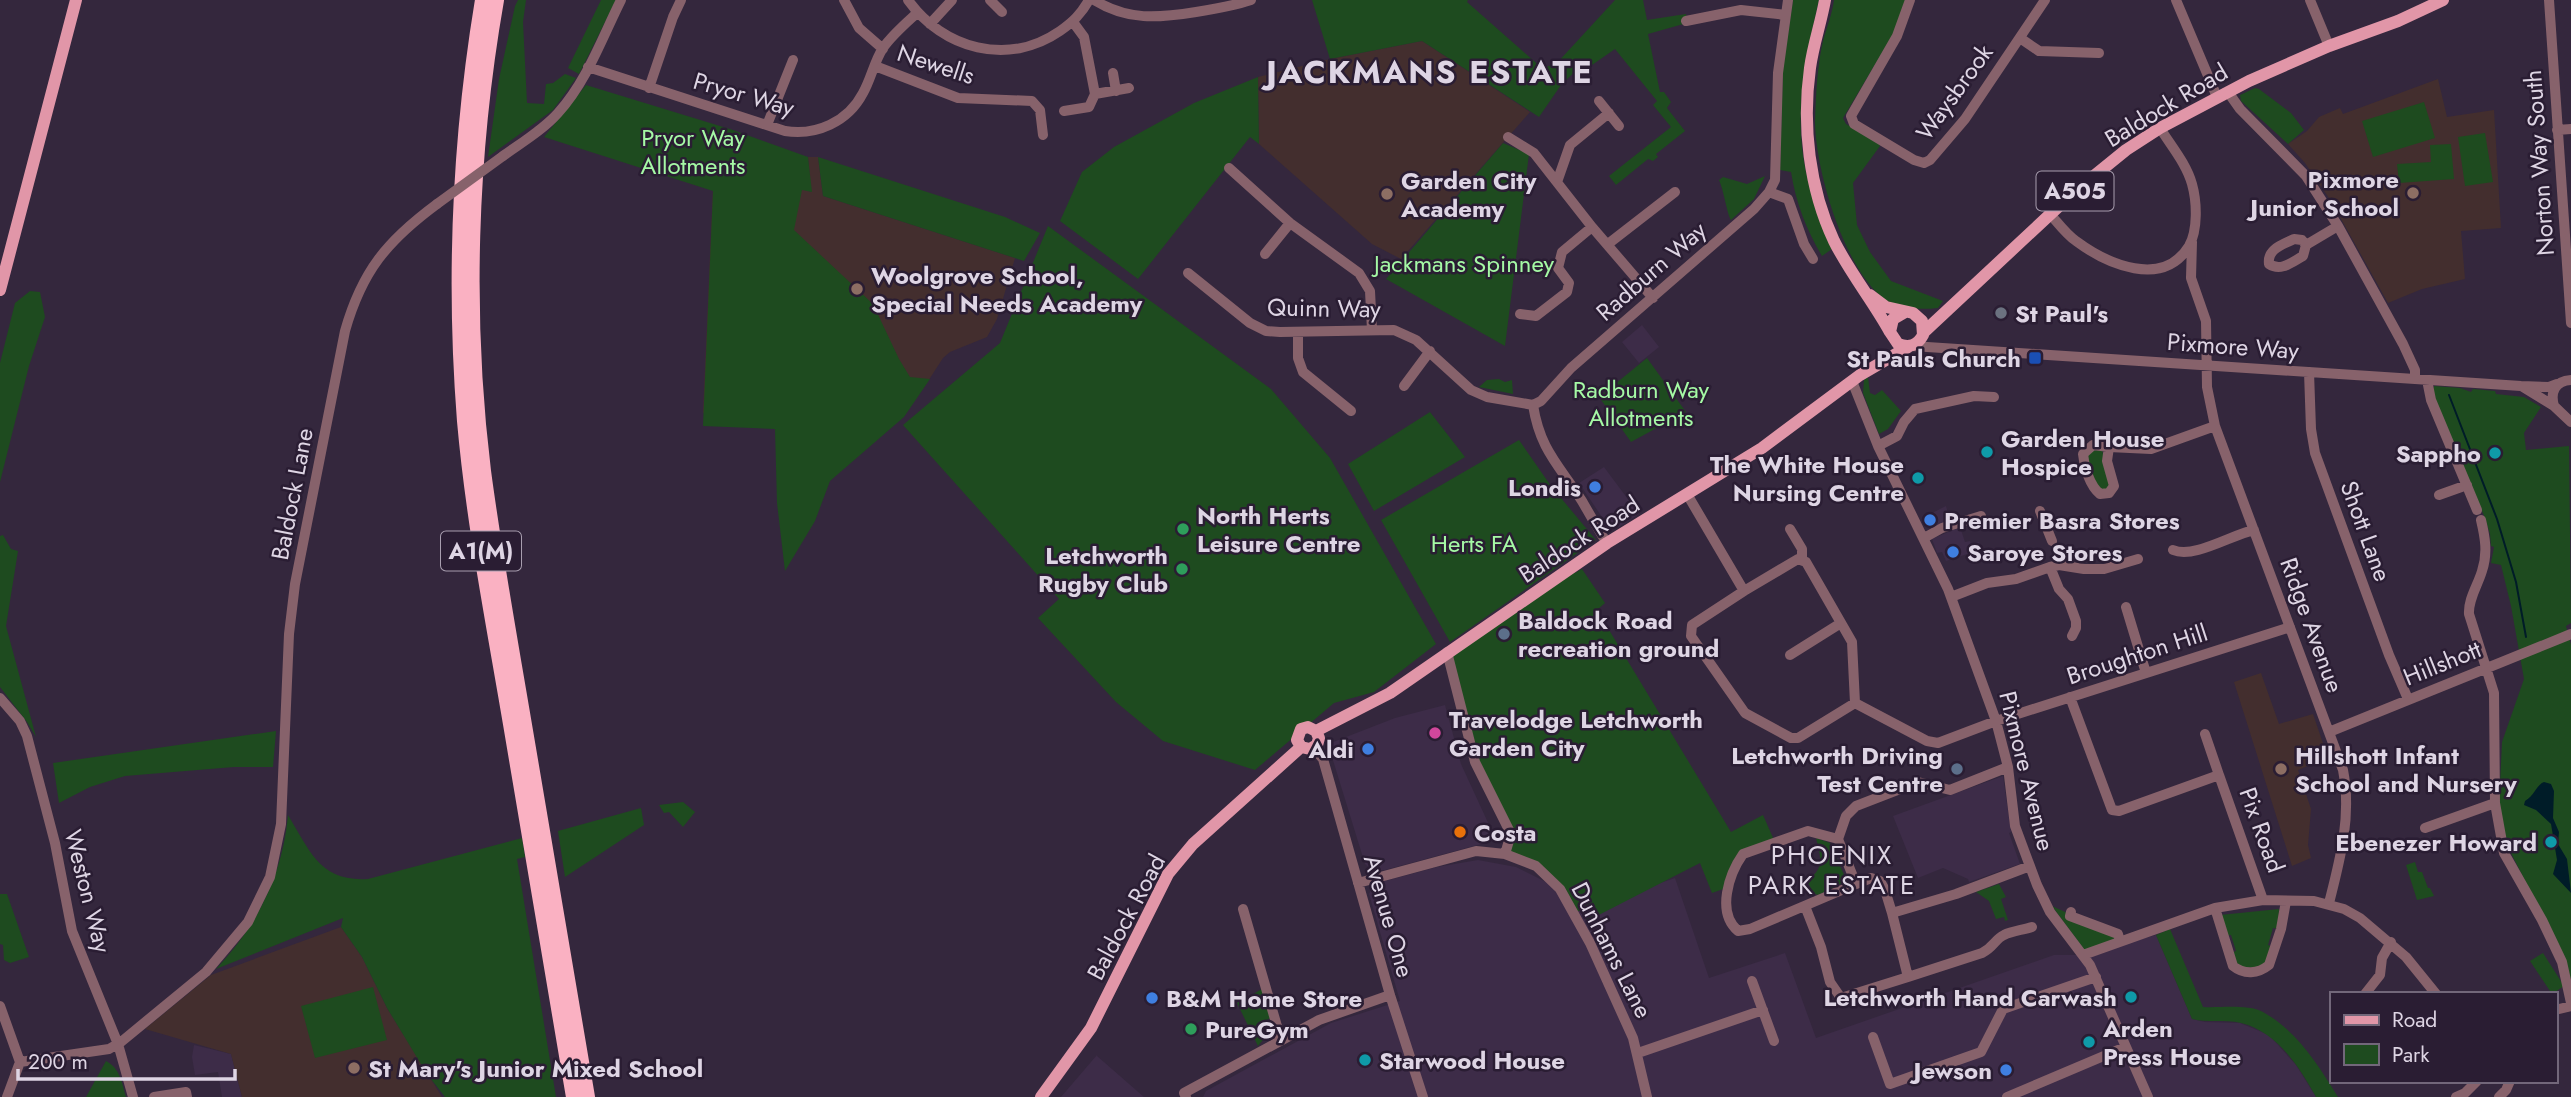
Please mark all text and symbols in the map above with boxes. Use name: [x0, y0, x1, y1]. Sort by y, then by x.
street label: Newells: [893, 35, 979, 93]
street label: Waysbrook: [1907, 36, 2001, 147]
district label: JACKMANS ESTATE: [1260, 49, 1594, 95]
street label: Baldock Road: [2098, 54, 2234, 156]
street label: Pryor Way: [689, 63, 799, 125]
street label: Norton Way South: [2515, 69, 2563, 257]
park label: Pryor Way Allotments: [641, 120, 745, 183]
place label: Pixmore Junior School: [2246, 162, 2399, 225]
place label: Garden City Academy: [1400, 163, 1537, 226]
road number: A505: [2036, 172, 2114, 210]
marker: Pixmore Junior School: [2405, 185, 2421, 201]
marker: Garden City Academy: [1379, 186, 1395, 202]
street label: Radburn Way: [1588, 213, 1714, 329]
park label: Jackmans Spinney: [1371, 246, 1554, 281]
place label: Woolgrove School, Special Needs Academy: [871, 258, 1143, 321]
marker: Woolgrove School, Special Needs Academy: [849, 281, 865, 297]
street label: Quinn Way: [1267, 290, 1382, 326]
place label: St Paul's: [2015, 296, 2108, 331]
marker: St Paul's: [1993, 305, 2009, 321]
street label: Pixmore Way: [2166, 324, 2301, 368]
place label: St Pauls Church: [1846, 341, 2021, 376]
marker: St Pauls Church: [2027, 350, 2043, 366]
park label: Radburn Way Allotments: [1573, 372, 1710, 435]
place label: Garden House Hospice: [2001, 421, 2164, 484]
street label: Baldock Lane: [262, 425, 322, 563]
place label: Sappho: [2396, 436, 2481, 471]
marker: Garden House Hospice: [1979, 444, 1995, 460]
marker: Sappho: [2487, 445, 2503, 461]
place label: The White House Nursing Centre: [1710, 447, 1904, 510]
place label: Londis: [1508, 470, 1581, 505]
marker: The White House Nursing Centre: [1910, 470, 1926, 486]
street label: Shott Lane: [2332, 476, 2400, 586]
marker: Londis: [1587, 479, 1603, 495]
street label: Baldock Road: [1511, 487, 1647, 591]
place label: North Herts Leisure Centre: [1197, 498, 1361, 561]
place label: Premier Basra Stores: [1944, 503, 2180, 538]
marker: Premier Basra Stores: [1922, 512, 1938, 528]
marker: North Herts Leisure Centre: [1175, 521, 1191, 537]
park label: Herts FA: [1431, 526, 1517, 561]
road number: A1(M): [441, 531, 521, 570]
place label: Saroye Stores: [1967, 535, 2122, 570]
place label: Letchworth Rugby Club: [1038, 538, 1168, 601]
marker: Saroye Stores: [1945, 544, 1961, 560]
street label: Ridge Avenue: [2271, 553, 2353, 697]
marker: Letchworth Rugby Club: [1174, 561, 1190, 577]
place label: Baldock Road recreation ground: [1518, 603, 1719, 666]
street label: Broughton Hill: [2062, 615, 2212, 693]
marker: Baldock Road recreation ground: [1496, 626, 1512, 642]
street label: Hillshott: [2398, 631, 2486, 694]
street label: Pixmore Avenue: [1990, 687, 2064, 855]
place label: Travelodge Letchworth Garden City: [1449, 702, 1703, 765]
marker: Travelodge Letchworth Garden City: [1427, 725, 1443, 741]
place label: Aldi: [1307, 732, 1354, 767]
place label: Letchworth Driving Test Centre: [1731, 738, 1943, 801]
place label: Hillshott Infant School and Nursery: [2295, 738, 2517, 801]
marker: Aldi: [1360, 741, 1376, 757]
marker: Letchworth Driving Test Centre: [1949, 761, 1965, 777]
marker: Hillshott Infant School and Nursery: [2273, 761, 2289, 777]
street label: Pix Road: [2230, 782, 2294, 878]
place label: Costa: [1474, 815, 1537, 850]
marker: Costa: [1452, 824, 1468, 840]
place label: Ebenezer Howard: [2335, 825, 2537, 860]
street label: Weston Way: [56, 826, 120, 957]
marker: Ebenezer Howard: [2543, 834, 2559, 850]
district label: PHOENIX PARK ESTATE: [1748, 836, 1916, 904]
street label: Baldock Road: [1078, 848, 1174, 986]
street label: Avenue One: [1355, 851, 1423, 981]
street label: Dunhams Lane: [1563, 876, 1661, 1024]
place label: Letchworth Hand Carwash: [1823, 980, 2117, 1015]
place label: B&M Home Store: [1166, 981, 1362, 1016]
marker: Letchworth Hand Carwash: [2123, 989, 2139, 1005]
marker: B&M Home Store: [1144, 990, 1160, 1006]
legend: [2330, 992, 2557, 1083]
text: Road: [2392, 1005, 2437, 1035]
place label: Arden Press House: [2102, 1011, 2241, 1074]
place label: PureGym: [1205, 1012, 1309, 1047]
marker: PureGym: [1183, 1021, 1199, 1037]
marker: Arden Press House: [2081, 1034, 2097, 1050]
scale bar: [18, 1038, 234, 1082]
text: Park: [2392, 1040, 2430, 1070]
place label: Starwood House: [1379, 1043, 1565, 1078]
text: 200 m: [28, 1047, 88, 1077]
place label: St Mary's Junior Mixed School: [368, 1051, 703, 1086]
marker: Starwood House: [1357, 1052, 1373, 1068]
place label: Jewson: [1910, 1053, 1992, 1088]
marker: St Mary's Junior Mixed School: [346, 1060, 362, 1076]
marker: Jewson: [1998, 1062, 2014, 1078]

